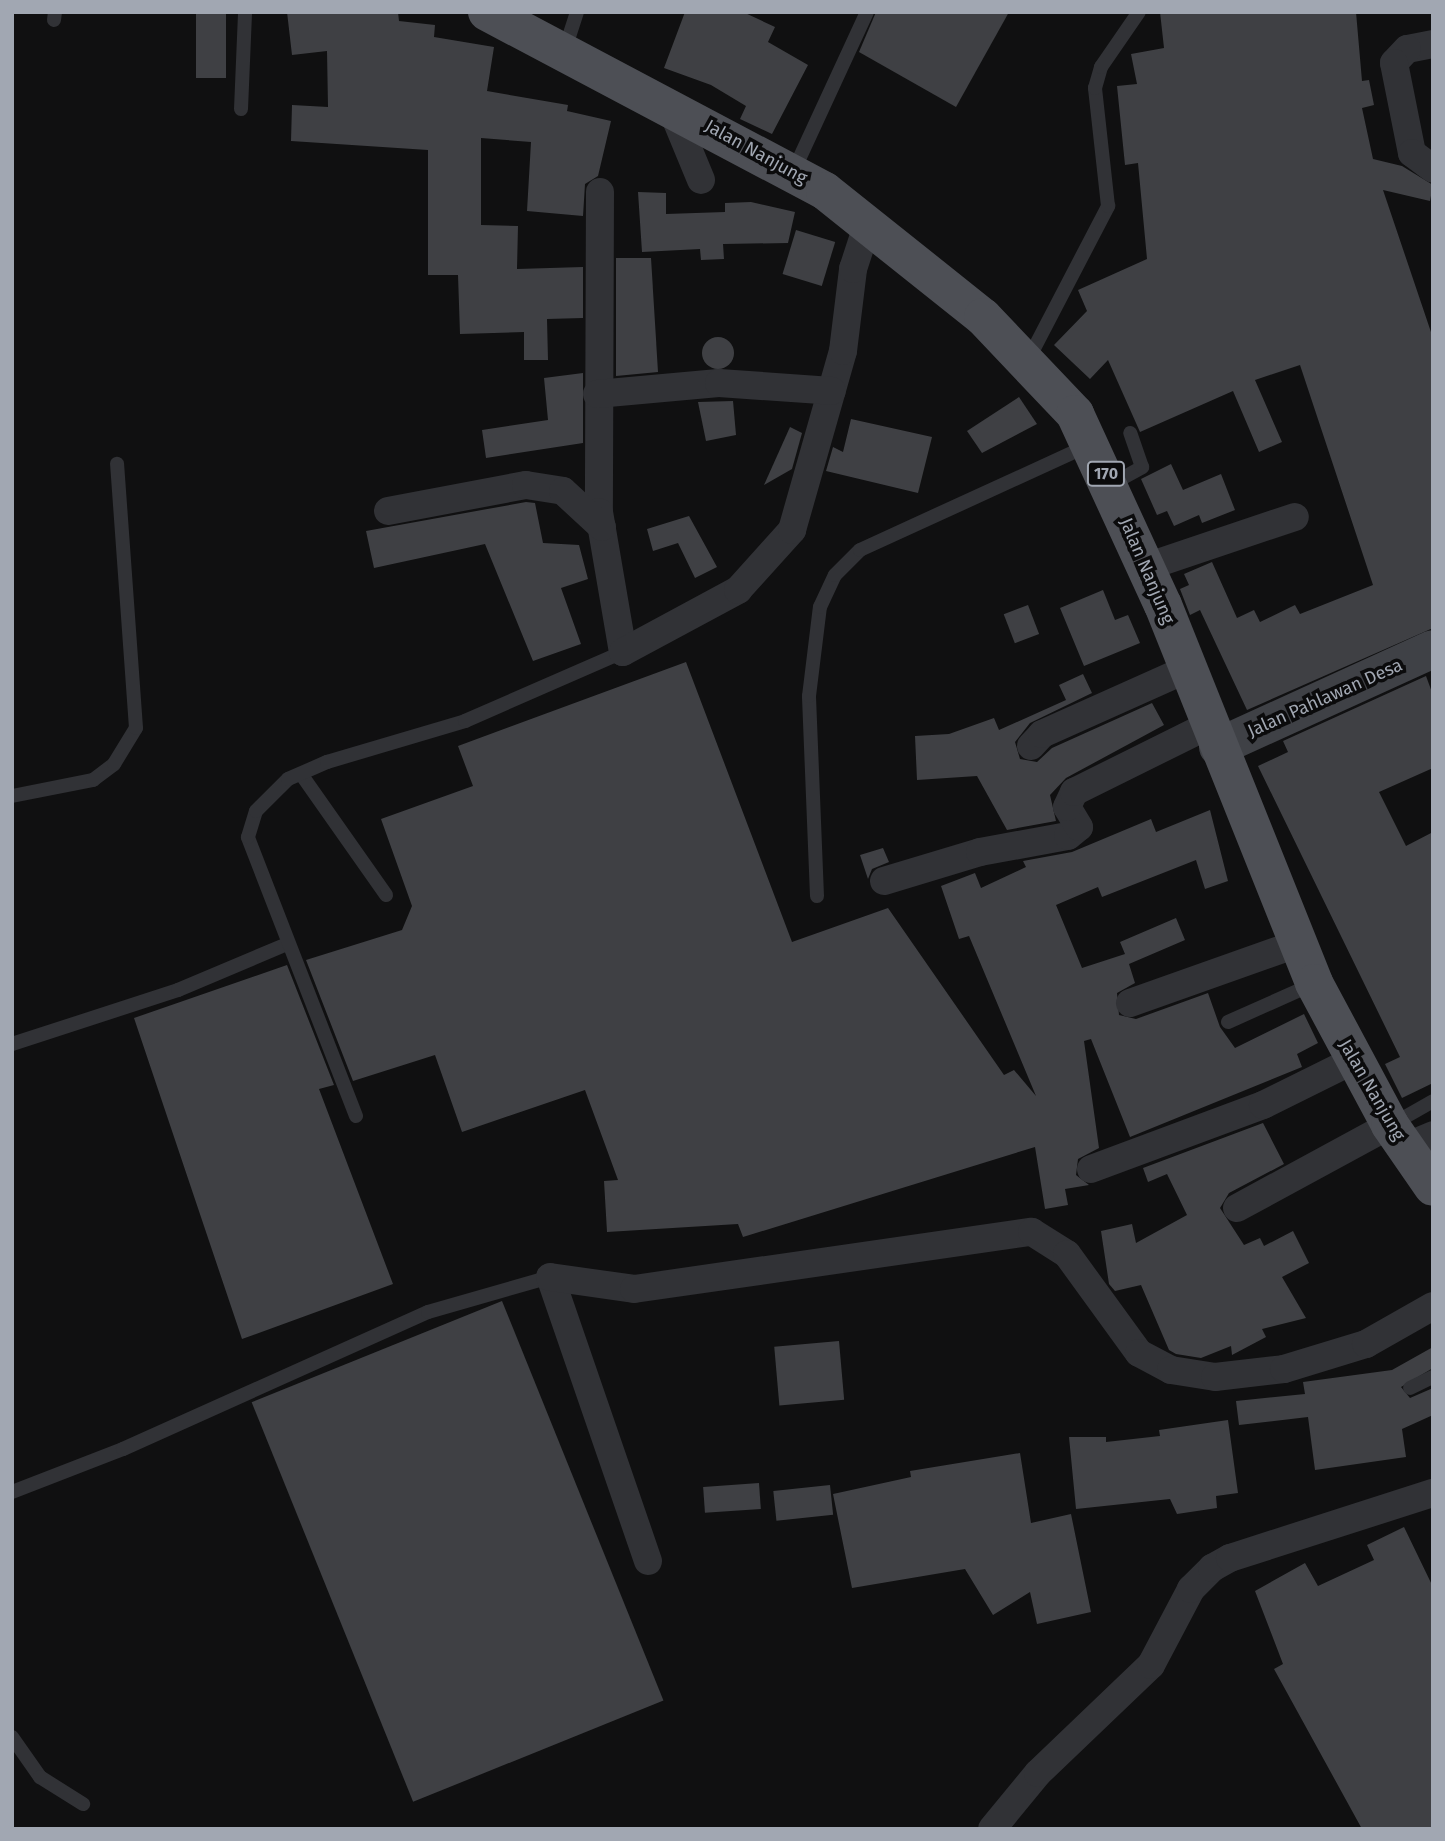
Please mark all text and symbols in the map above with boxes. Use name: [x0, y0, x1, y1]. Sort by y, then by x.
street label: Jalan Nanjung: [701, 115, 811, 189]
road number: 170: [1087, 461, 1125, 486]
street label: Jalan Nanjung: [1115, 515, 1179, 627]
street label: Jalan Pahlawan Desa: [1244, 654, 1406, 742]
street label: Jalan Nanjung: [1334, 1035, 1410, 1145]

